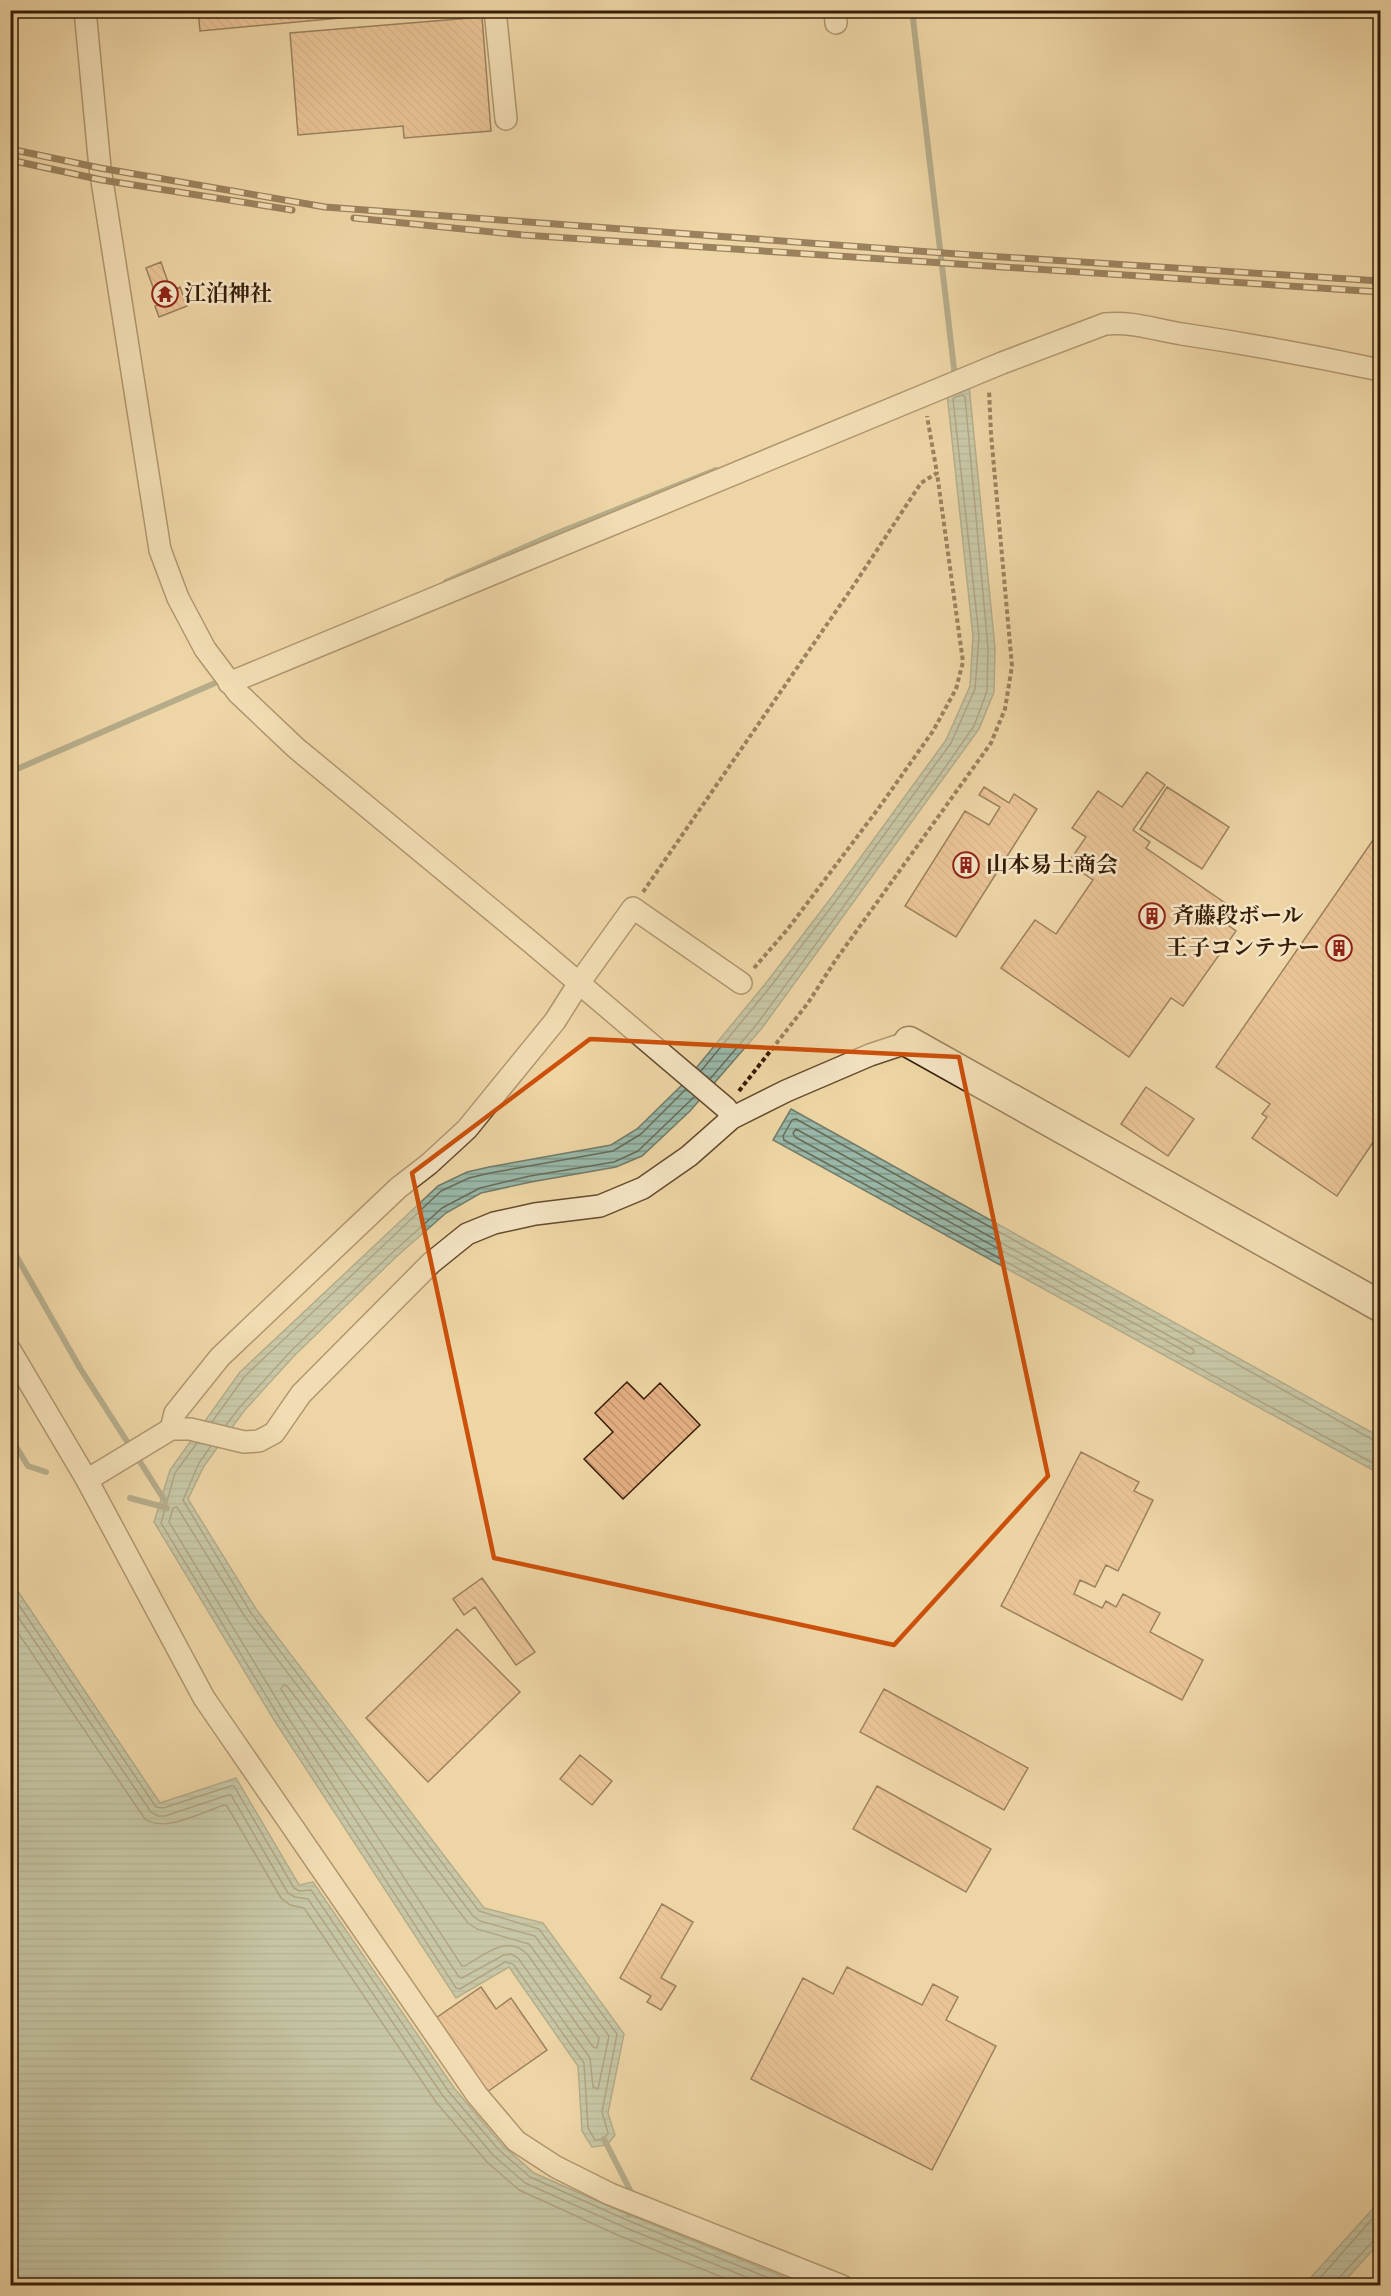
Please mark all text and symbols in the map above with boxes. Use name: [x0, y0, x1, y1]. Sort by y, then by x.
temple icon: 江泊神社: [150, 279, 180, 309]
place label: 江泊神社: [184, 281, 272, 308]
building icon: 山本易土商会: [951, 850, 981, 880]
place label: 山本易土商会: [986, 852, 1118, 879]
building icon: 斉藤段ボール: [1137, 901, 1167, 931]
place label: 斉藤段ボール: [1172, 903, 1304, 930]
building icon: 王子コンテナー: [1324, 933, 1354, 963]
place label: 王子コンテナー: [1166, 935, 1320, 962]

